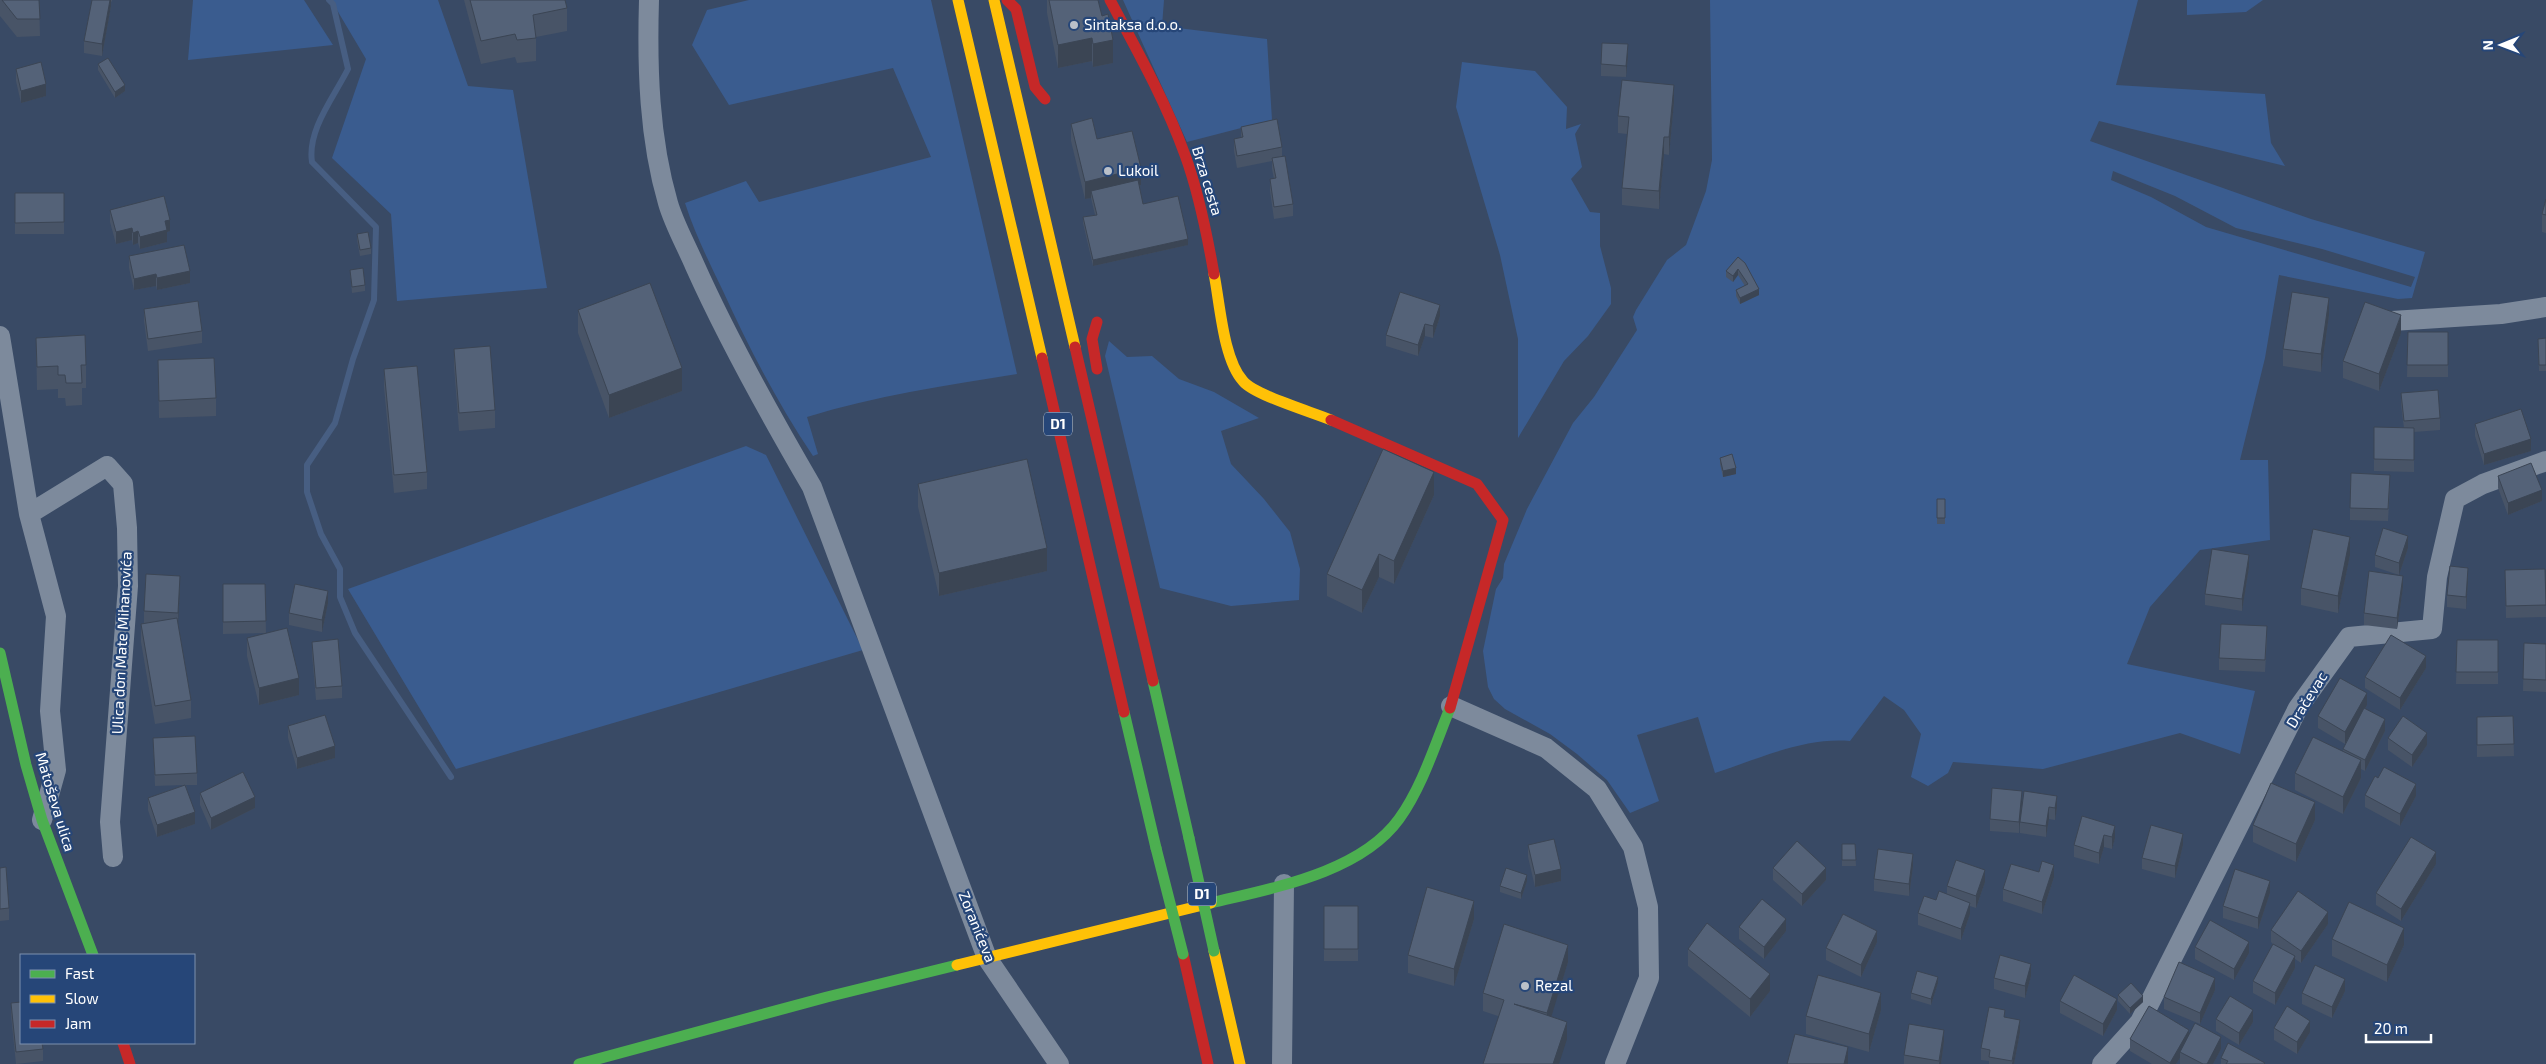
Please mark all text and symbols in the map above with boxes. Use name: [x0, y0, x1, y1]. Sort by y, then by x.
place label: Sintaksa d.o.o.: [1084, 15, 1182, 33]
marker: Sintaksa d.o.o.: [1068, 19, 1080, 31]
north arrow: [2476, 20, 2526, 70]
text: N: [2479, 40, 2496, 50]
street label: Brza cesta: [1189, 144, 1227, 217]
place label: Lukoil: [1118, 161, 1159, 179]
marker: Lukoil: [1102, 165, 1114, 177]
road number: D1: [1044, 412, 1072, 436]
street label: Ulica don Mate Mihanovića: [107, 551, 135, 735]
street label: Dračevac: [2282, 668, 2330, 731]
street label: Matoševa ulica: [32, 750, 80, 854]
road number: D1: [1188, 882, 1216, 906]
street label: Zoranićeva: [956, 888, 1000, 965]
legend: [20, 954, 195, 1044]
text: Fast: [65, 964, 95, 982]
place label: Rezal: [1535, 976, 1573, 994]
marker: Rezal: [1519, 980, 1531, 992]
text: Slow: [65, 989, 99, 1007]
scale bar: [2366, 1012, 2431, 1044]
text: Jam: [65, 1014, 91, 1032]
text: 20 m: [2374, 1019, 2408, 1037]

